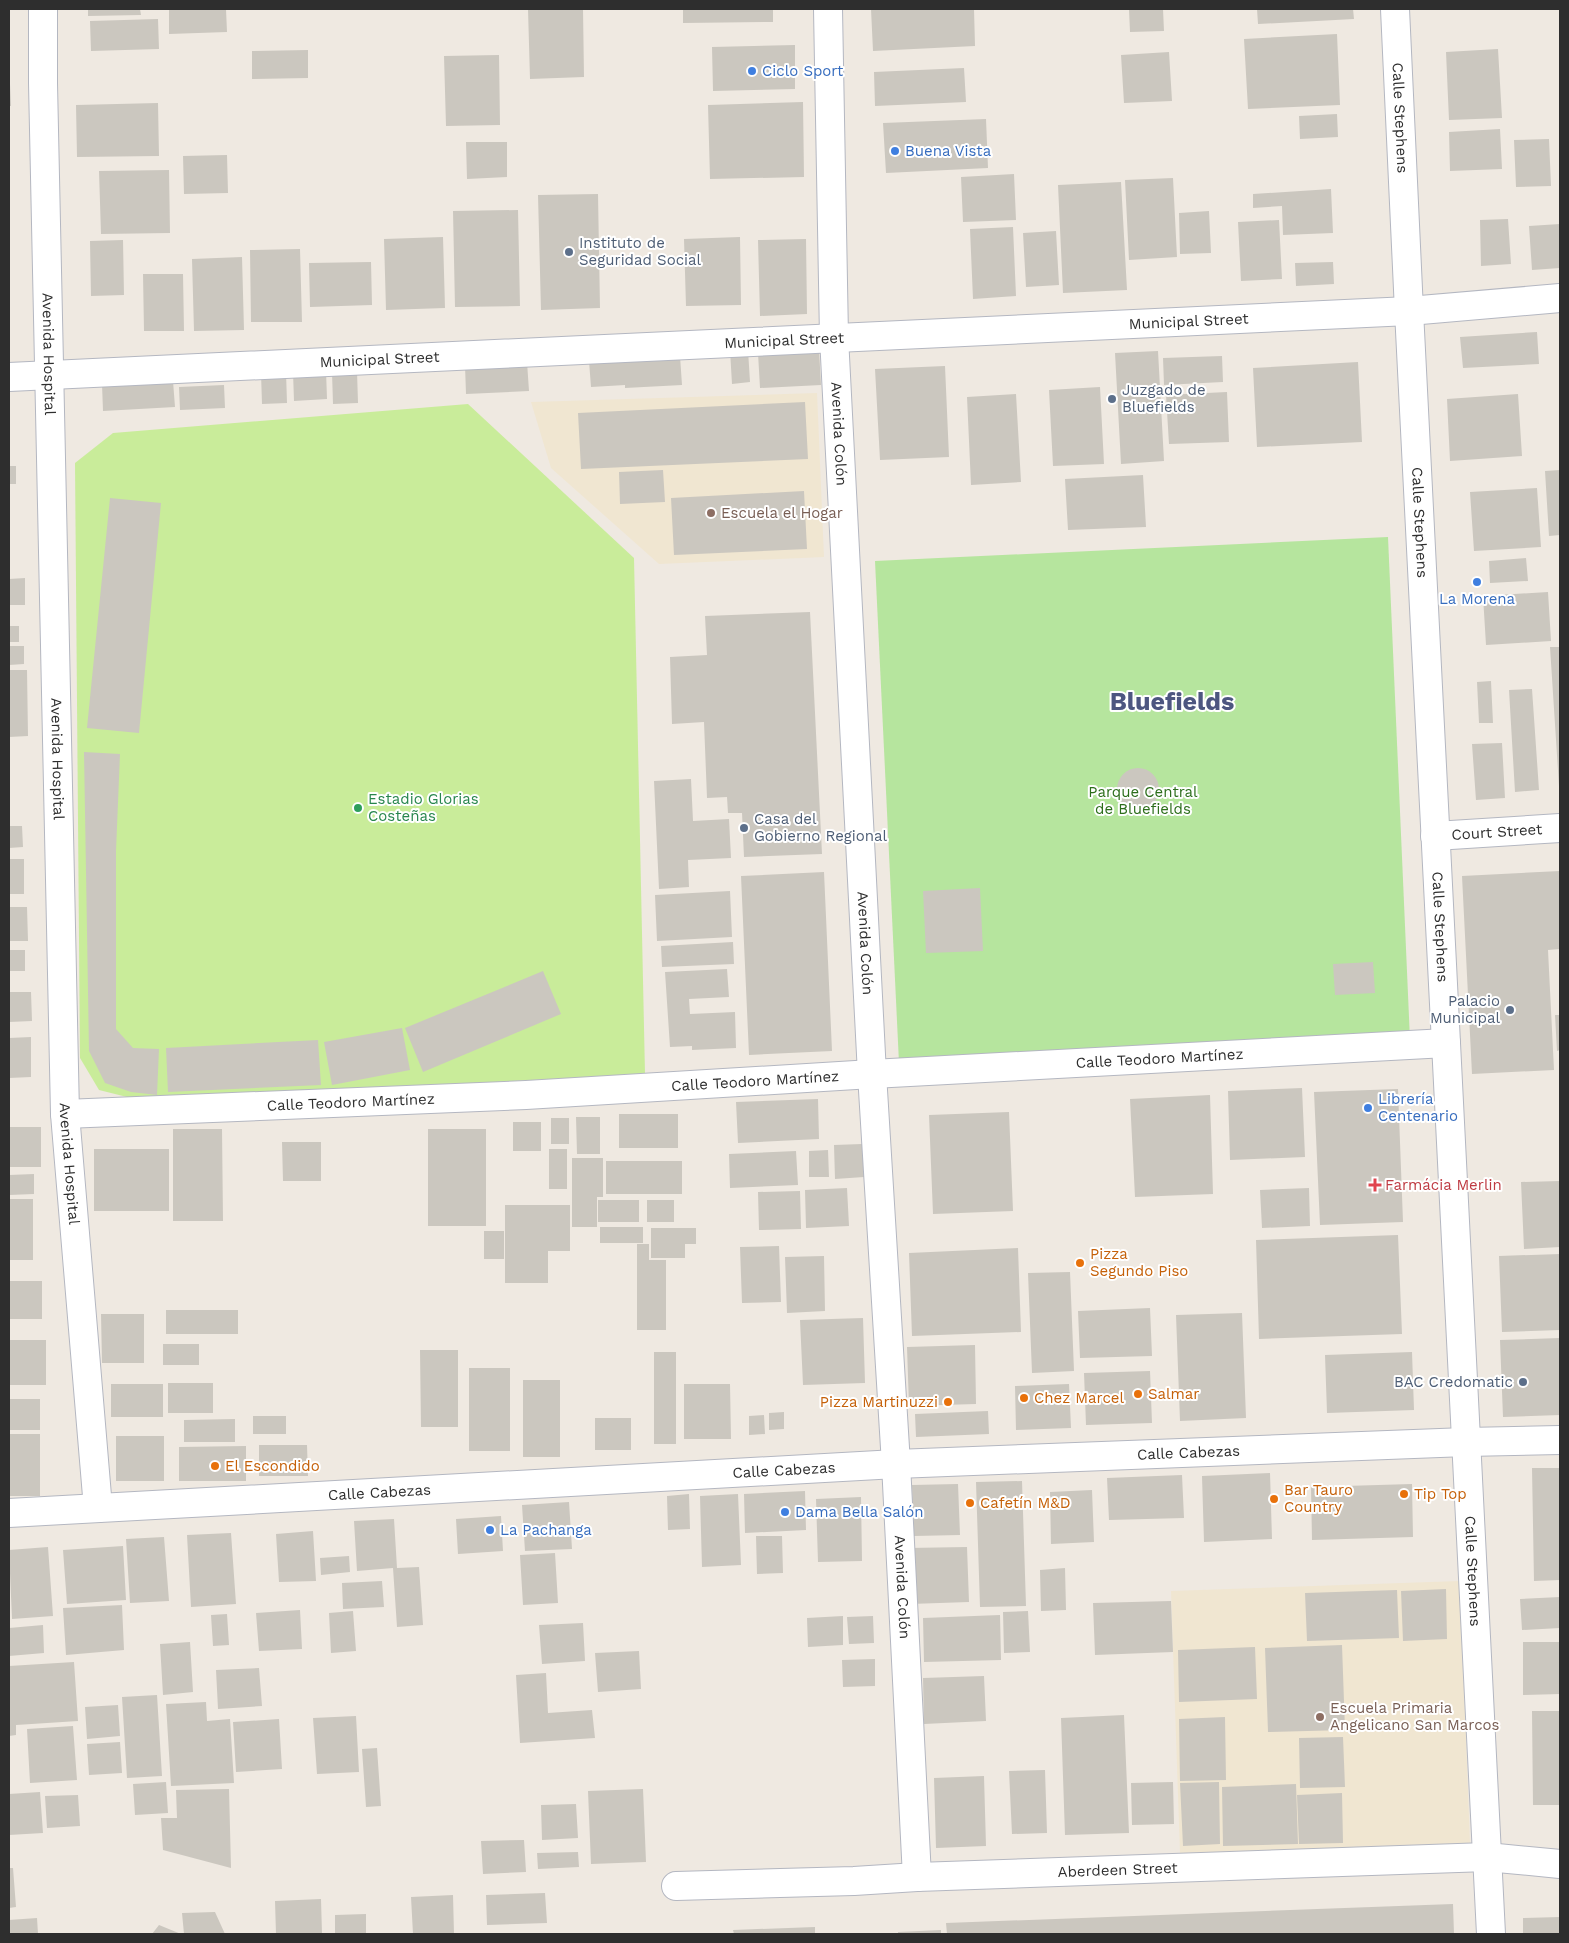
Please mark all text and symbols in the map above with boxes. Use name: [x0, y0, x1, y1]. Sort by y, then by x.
place label: Ciclo Sport: [762, 62, 844, 80]
street label: Calle Stephens: [1388, 62, 1412, 174]
marker: Ciclo Sport: [746, 65, 758, 77]
place label: Buena Vista: [905, 142, 992, 160]
marker: Buena Vista: [889, 145, 901, 157]
place label: Instituto de Seguridad Social: [579, 234, 702, 269]
marker: Instituto de Seguridad Social: [563, 246, 575, 258]
street label: Avenida Hospital: [38, 293, 59, 416]
street label: Municipal Street: [1128, 310, 1250, 333]
street label: Municipal Street: [724, 329, 845, 352]
street label: Municipal Street: [319, 348, 441, 371]
street label: Avenida Colón: [827, 381, 851, 486]
place label: Juzgado de Bluefields: [1122, 381, 1206, 416]
marker: Juzgado de Bluefields: [1106, 393, 1118, 405]
street label: Calle Stephens: [1408, 467, 1431, 578]
place label: Escuela el Hogar: [721, 504, 843, 522]
marker: Escuela el Hogar: [705, 507, 717, 519]
marker: La Morena: [1471, 576, 1483, 588]
place label: La Morena: [1439, 590, 1516, 608]
district label: Bluefields: [1110, 687, 1234, 716]
street label: Avenida Hospital: [47, 697, 68, 821]
park label: Parque Central de Bluefields: [1088, 783, 1198, 818]
place label: Estadio Glorias Costeñas: [368, 790, 479, 825]
marker: Estadio Glorias Costeñas: [352, 802, 364, 814]
place label: Casa del Gobierno Regional: [754, 810, 888, 845]
street label: Court Street: [1451, 820, 1543, 844]
marker: Casa del Gobierno Regional: [738, 822, 750, 834]
street label: Calle Stephens: [1428, 871, 1452, 983]
street label: Avenida Colón: [854, 891, 877, 996]
place label: Palacio Municipal: [1430, 992, 1500, 1027]
marker: Palacio Municipal: [1504, 1004, 1516, 1016]
street label: Calle Teodoro Martínez: [1075, 1045, 1244, 1072]
street label: Calle Teodoro Martínez: [671, 1067, 840, 1095]
street label: Calle Teodoro Martínez: [266, 1090, 435, 1115]
place label: Librería Centenario: [1378, 1090, 1458, 1125]
street label: Avenida Hospital: [56, 1102, 83, 1226]
marker: Librería Centenario: [1362, 1102, 1374, 1114]
place label: Farmácia Merlin: [1385, 1176, 1502, 1194]
marker: Farmácia Merlin: [1369, 1179, 1381, 1191]
place label: Pizza Segundo Piso: [1090, 1245, 1188, 1280]
marker: Pizza Segundo Piso: [1074, 1257, 1086, 1269]
place label: BAC Credomatic: [1394, 1373, 1513, 1391]
marker: BAC Credomatic: [1517, 1376, 1529, 1388]
place label: Salmar: [1148, 1385, 1199, 1403]
marker: Salmar: [1132, 1388, 1144, 1400]
place label: Chez Marcel: [1034, 1389, 1125, 1407]
marker: Chez Marcel: [1018, 1392, 1030, 1404]
place label: Pizza Martinuzzi: [820, 1393, 938, 1411]
marker: Pizza Martinuzzi: [942, 1396, 954, 1408]
street label: Calle Cabezas: [1137, 1442, 1240, 1464]
place label: El Escondido: [225, 1457, 320, 1475]
street label: Calle Cabezas: [732, 1458, 836, 1482]
marker: El Escondido: [209, 1460, 221, 1472]
street label: Calle Cabezas: [327, 1481, 431, 1504]
place label: Bar Tauro Country: [1284, 1481, 1353, 1516]
place label: Tip Top: [1414, 1485, 1467, 1503]
marker: Tip Top: [1398, 1488, 1410, 1500]
marker: Bar Tauro Country: [1268, 1493, 1280, 1505]
place label: Cafetín M&D: [980, 1494, 1070, 1512]
marker: Cafetín M&D: [964, 1497, 976, 1509]
place label: Dama Bella Salón: [795, 1503, 924, 1521]
marker: Dama Bella Salón: [779, 1506, 791, 1518]
street label: Calle Stephens: [1461, 1515, 1484, 1627]
place label: La Pachanga: [500, 1521, 592, 1539]
marker: La Pachanga: [484, 1524, 496, 1536]
street label: Avenida Colón: [891, 1535, 914, 1639]
place label: Escuela Primaria Angelicano San Marcos: [1330, 1699, 1500, 1734]
marker: Escuela Primaria Angelicano San Marcos: [1314, 1711, 1326, 1723]
street label: Aberdeen Street: [1057, 1859, 1179, 1881]

